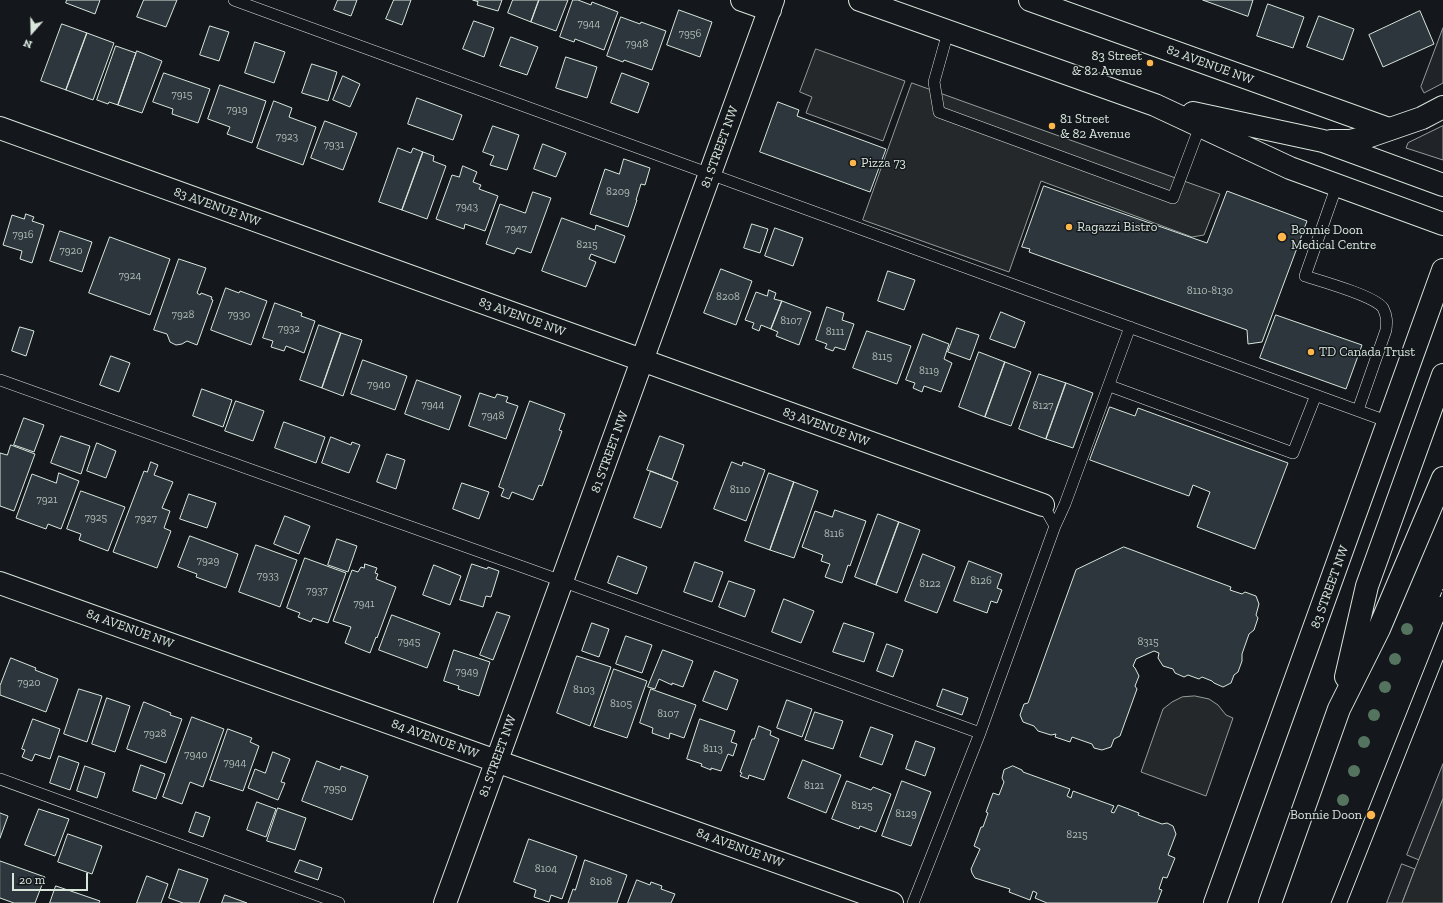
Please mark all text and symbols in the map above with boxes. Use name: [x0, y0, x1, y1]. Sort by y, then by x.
north arrow: [12, 12, 52, 52]
house number: 7944: [578, 17, 600, 31]
house number: 7956: [679, 27, 701, 41]
text: N: [22, 36, 34, 51]
house number: 7948: [626, 37, 648, 51]
street label: 82 AVENUE NW: [1164, 42, 1256, 88]
place label: 83 Street & 82 Avenue: [1072, 48, 1142, 79]
marker: 83 Street & 82 Avenue: [1145, 58, 1155, 68]
house number: 7915: [172, 88, 192, 102]
house number: 7919: [226, 103, 248, 117]
street label: 81 STREET NW: [698, 104, 742, 190]
place label: 81 Street & 82 Avenue: [1060, 111, 1130, 142]
marker: 81 Street & 82 Avenue: [1047, 121, 1057, 131]
house number: 7923: [276, 130, 298, 144]
house number: 7931: [324, 138, 344, 152]
place label: Pizza 73: [861, 155, 906, 171]
marker: Pizza 73: [848, 158, 858, 168]
street label: 83 AVENUE NW: [171, 184, 263, 230]
house number: 8209: [606, 185, 630, 199]
house number: 7943: [456, 200, 478, 214]
place label: Ragazzi Bistro: [1077, 219, 1157, 235]
house number: 7947: [505, 222, 527, 236]
marker: Ragazzi Bistro: [1064, 222, 1074, 232]
place label: Bonnie Doon Medical Centre: [1291, 222, 1376, 253]
house number: 7916: [12, 228, 34, 242]
marker: Bonnie Doon Medical Centre: [1276, 231, 1288, 243]
house number: 8215: [576, 238, 598, 252]
house number: 7920: [59, 244, 83, 258]
house number: 7924: [119, 269, 141, 283]
house number: 8110-8130: [1187, 284, 1233, 298]
house number: 8208: [716, 290, 740, 304]
street label: 83 AVENUE NW: [476, 294, 568, 340]
house number: 7928: [172, 308, 194, 322]
house number: 7930: [228, 308, 250, 322]
house number: 8107: [780, 314, 802, 328]
house number: 7932: [278, 322, 300, 336]
house number: 8111: [826, 325, 844, 339]
place label: TD Canada Trust: [1319, 344, 1415, 360]
marker: TD Canada Trust: [1306, 347, 1316, 357]
house number: 8115: [872, 350, 892, 364]
house number: 8119: [919, 364, 939, 378]
house number: 7940: [367, 378, 391, 392]
house number: 7944: [422, 398, 444, 412]
house number: 8127: [1033, 399, 1053, 413]
street label: 83 AVENUE NW: [780, 404, 872, 450]
house number: 7948: [482, 409, 504, 423]
street label: 81 STREET NW: [588, 409, 632, 495]
house number: 8110: [730, 483, 750, 497]
house number: 7921: [37, 493, 57, 507]
house number: 7925: [85, 511, 107, 525]
house number: 7927: [135, 512, 157, 526]
house number: 8116: [824, 527, 844, 541]
street label: 83 STREET NW: [1308, 543, 1352, 631]
house number: 7929: [197, 554, 219, 568]
house number: 7933: [257, 569, 279, 583]
house number: 8126: [970, 574, 992, 588]
house number: 8122: [919, 577, 941, 591]
house number: 7937: [306, 584, 328, 598]
house number: 7941: [353, 597, 375, 611]
street label: 84 AVENUE NW: [84, 606, 176, 652]
house number: 7945: [398, 635, 420, 649]
house number: 8315: [1137, 635, 1159, 649]
house number: 7949: [456, 665, 478, 679]
house number: 7920: [17, 676, 41, 690]
house number: 8103: [573, 683, 595, 697]
house number: 8105: [610, 697, 632, 711]
house number: 8107: [657, 707, 679, 721]
street label: 81 STREET NW: [476, 713, 520, 799]
street label: 84 AVENUE NW: [389, 716, 481, 762]
house number: 7928: [144, 727, 166, 741]
house number: 8113: [703, 742, 723, 756]
house number: 7940: [184, 748, 208, 762]
house number: 7944: [224, 756, 246, 770]
house number: 8121: [804, 779, 824, 793]
house number: 7950: [324, 782, 346, 796]
house number: 8125: [851, 799, 873, 813]
house number: 8129: [895, 807, 917, 821]
place label: Bonnie Doon: [1290, 807, 1362, 823]
marker: Bonnie Doon: [1365, 809, 1377, 821]
street label: 84 AVENUE NW: [694, 825, 786, 871]
house number: 8215: [1066, 828, 1088, 842]
house number: 8104: [535, 862, 557, 876]
scale bar: [14, 865, 90, 891]
text: 20 m: [19, 873, 45, 887]
house number: 8108: [590, 875, 612, 889]

